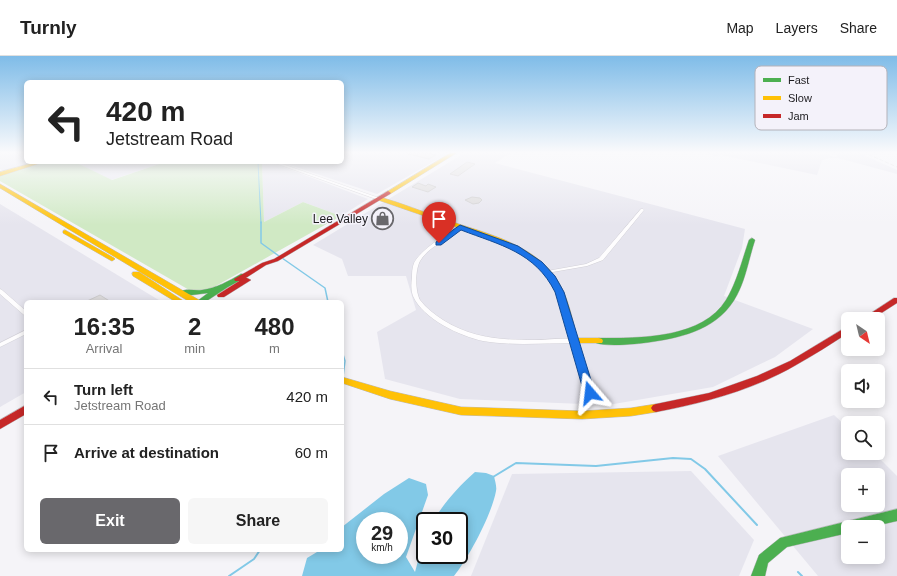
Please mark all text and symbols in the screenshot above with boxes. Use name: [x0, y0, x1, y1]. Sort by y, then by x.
text: Turnly: [20, 17, 77, 38]
text: Map: [726, 20, 754, 36]
text: Layers: [776, 20, 818, 36]
text: Share: [840, 20, 877, 36]
legend: [755, 66, 887, 130]
text: Fast: [788, 74, 809, 86]
text: Slow: [788, 92, 812, 104]
icon: left: [40, 96, 92, 148]
text: 420 m: [106, 96, 185, 127]
text: Jam: [788, 110, 809, 122]
text: Jetstream Road: [106, 129, 233, 149]
pin: [422, 202, 456, 243]
shop icon: Lee Valley: [370, 206, 396, 232]
icon: arrive: [428, 208, 450, 230]
place label: Lee Valley: [313, 212, 368, 226]
north arrow: [841, 312, 885, 356]
map controls: [841, 312, 885, 564]
text: 16:35: [73, 313, 135, 340]
text: 2: [188, 313, 201, 340]
text: 480: [255, 313, 295, 340]
text: Arrival: [86, 341, 123, 356]
text: min: [184, 341, 205, 356]
text: m: [269, 341, 280, 356]
button: sound: [841, 364, 885, 408]
position arrow: [569, 372, 611, 414]
text: Turn left: [74, 381, 133, 398]
icon: left: [40, 386, 62, 408]
text: 420 m: [286, 388, 328, 405]
text: Jetstream Road: [74, 398, 166, 413]
button: search: [841, 416, 885, 460]
icon: arrive: [40, 442, 62, 464]
text: Arrive at destination: [74, 444, 219, 461]
text: 60 m: [295, 444, 328, 461]
button: +: [841, 468, 885, 512]
button: Exit: [40, 498, 180, 544]
button: Share: [188, 498, 328, 544]
speed limit sign: 30: [416, 512, 468, 564]
button: −: [841, 520, 885, 564]
text: 29: [371, 522, 393, 544]
text: km/h: [371, 542, 393, 553]

